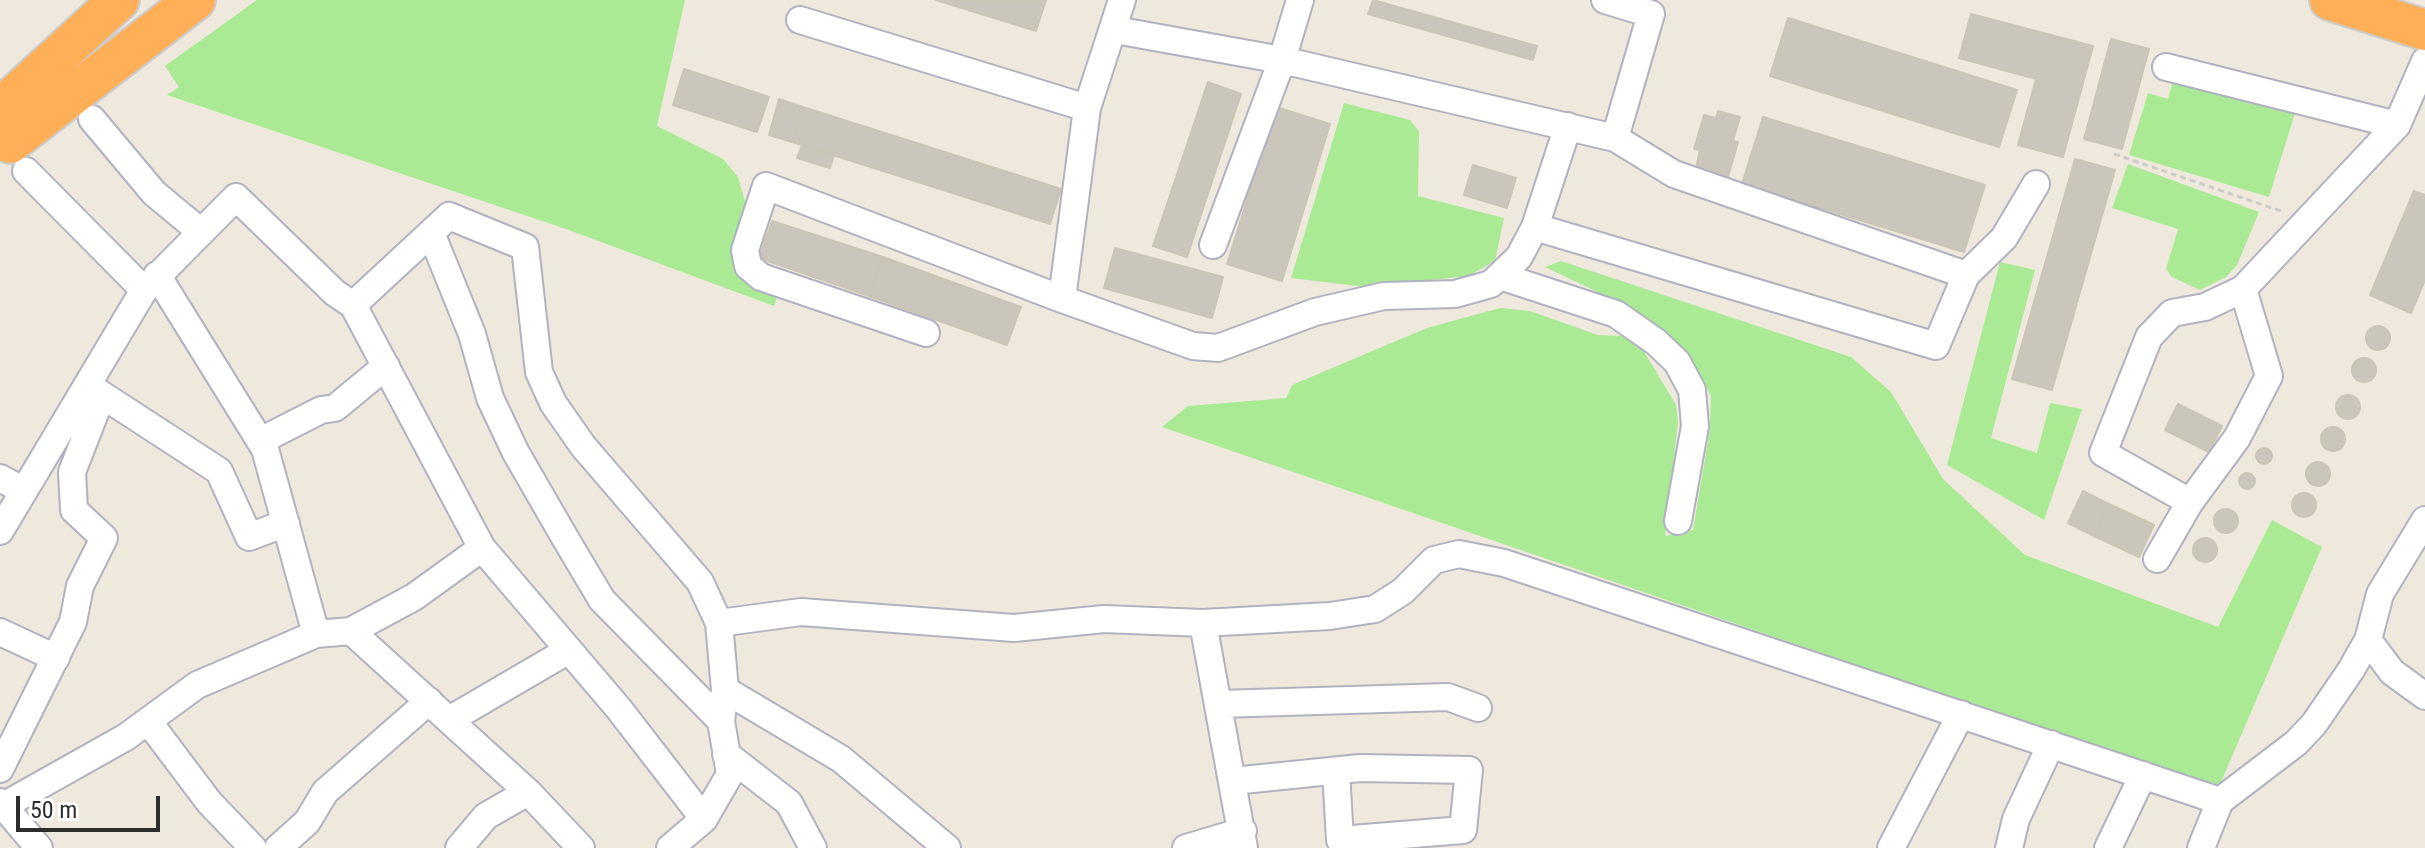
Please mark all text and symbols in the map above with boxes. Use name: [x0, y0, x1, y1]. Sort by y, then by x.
scale bar: [20, 780, 164, 830]
text: 50 m: [30, 796, 77, 824]

